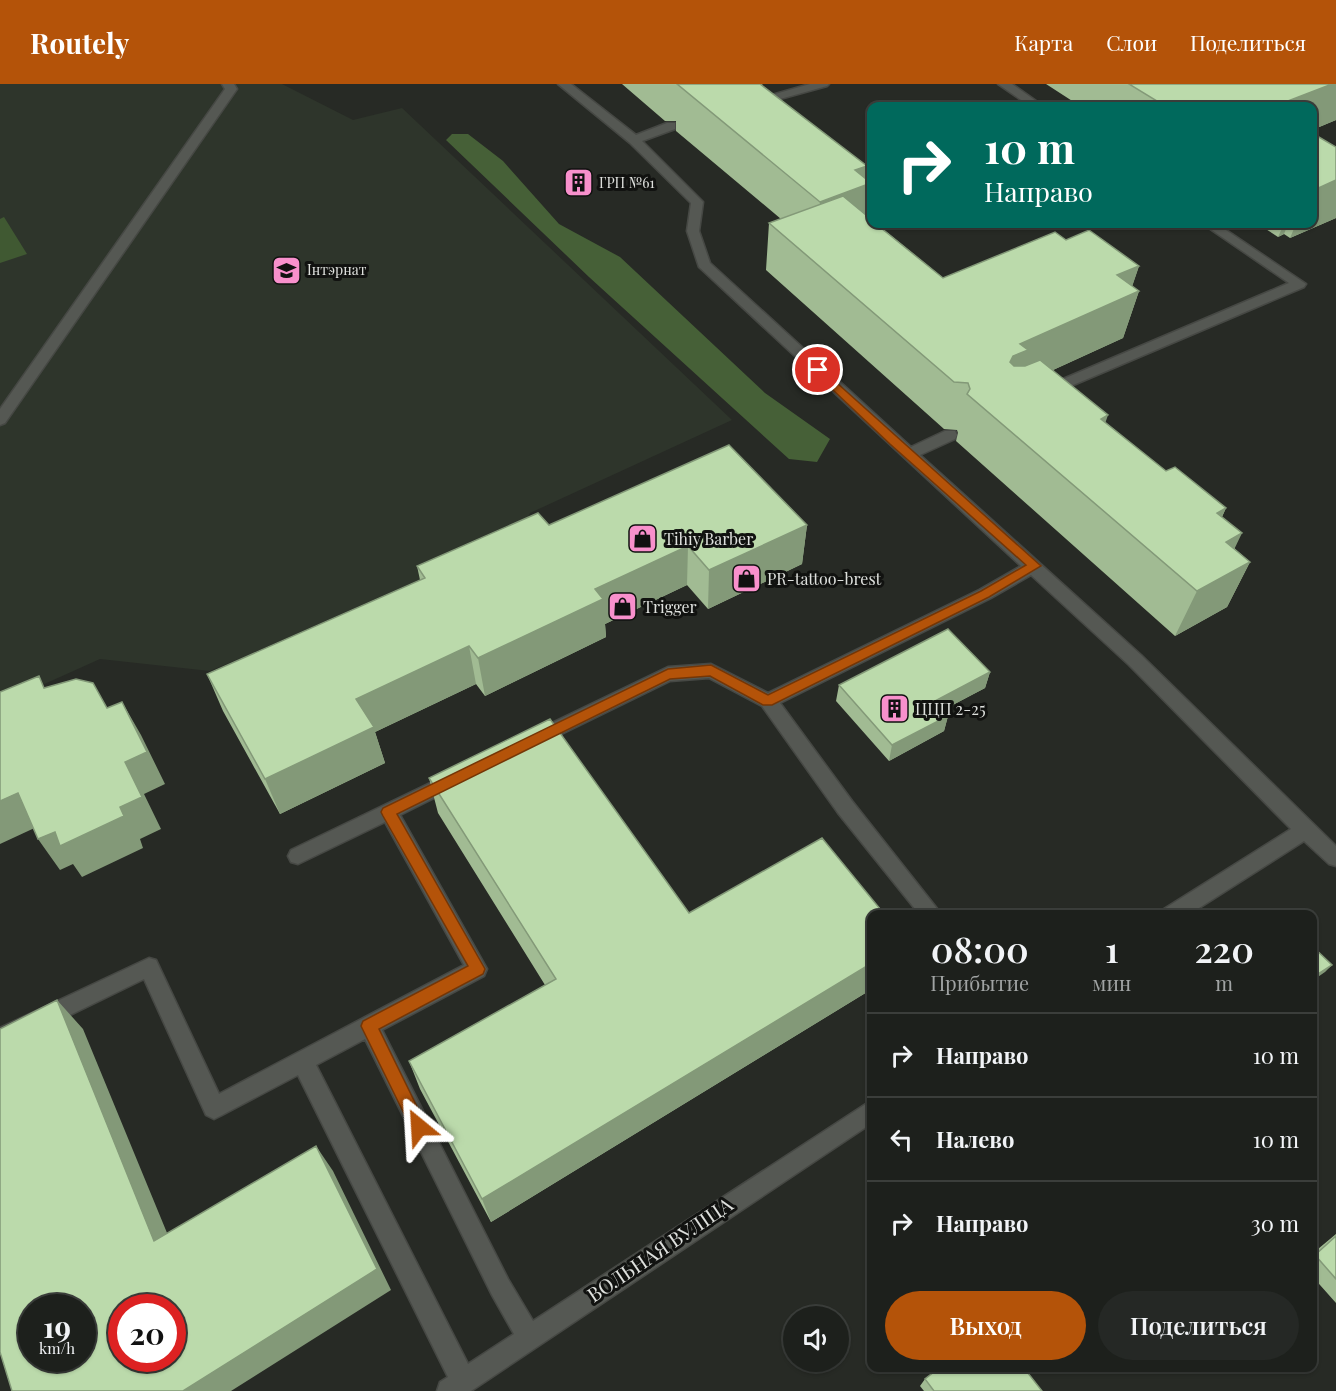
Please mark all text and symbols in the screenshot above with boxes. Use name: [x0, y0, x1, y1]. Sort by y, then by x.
text: Routely: [30, 24, 129, 61]
text: Карта: [1014, 28, 1073, 56]
text: Слои: [1106, 28, 1157, 56]
text: Поделиться: [1190, 28, 1306, 56]
text: 10 m: [984, 119, 1075, 175]
icon: right: [885, 126, 963, 204]
building icon: ГРП №61: [562, 167, 594, 199]
place label: ГРП №61: [599, 173, 655, 192]
text: Направо: [984, 173, 1093, 209]
school or university icon: Інтэрнат: [270, 254, 302, 286]
place label: Інтэрнат: [307, 260, 367, 279]
pin: [792, 344, 843, 395]
icon: arrive: [801, 353, 834, 386]
shop icon: Tihiy Barber: [627, 523, 659, 555]
place label: Tihiy Barber: [664, 528, 753, 549]
shop icon: PR-tattoo-brest: [730, 563, 762, 595]
place label: PR-tattoo-brest: [767, 568, 882, 589]
shop icon: Trigger: [606, 591, 638, 623]
place label: Trigger: [643, 596, 697, 617]
building icon: ЦЦП 2-25: [878, 693, 910, 725]
place label: ЦЦП 2-25: [915, 698, 986, 719]
text: 08:00: [931, 924, 1029, 972]
text: 1: [1105, 924, 1119, 972]
text: 220: [1194, 924, 1254, 972]
text: Прибытие: [930, 969, 1029, 996]
text: мин: [1092, 969, 1131, 996]
text: m: [1215, 969, 1233, 996]
icon: right: [885, 1039, 918, 1072]
text: Направо: [936, 1040, 1029, 1070]
text: 10 m: [1253, 1040, 1299, 1070]
position arrow: [387, 1095, 451, 1159]
icon: left: [885, 1123, 918, 1156]
text: Налево: [936, 1124, 1014, 1154]
text: 10 m: [1253, 1124, 1299, 1154]
street label: ВОЛЬНАЯ ВУЛІЦА: [581, 1190, 738, 1307]
icon: right: [885, 1207, 918, 1240]
text: Направо: [936, 1208, 1029, 1238]
text: 30 m: [1251, 1208, 1299, 1238]
button: Выход: [885, 1291, 1086, 1360]
button: Поделиться: [1098, 1291, 1299, 1360]
speed limit sign: 20: [108, 1294, 186, 1372]
text: 19: [43, 1306, 71, 1346]
map controls: [783, 1306, 849, 1372]
button: sound: [783, 1306, 849, 1372]
text: km/h: [39, 1338, 75, 1358]

